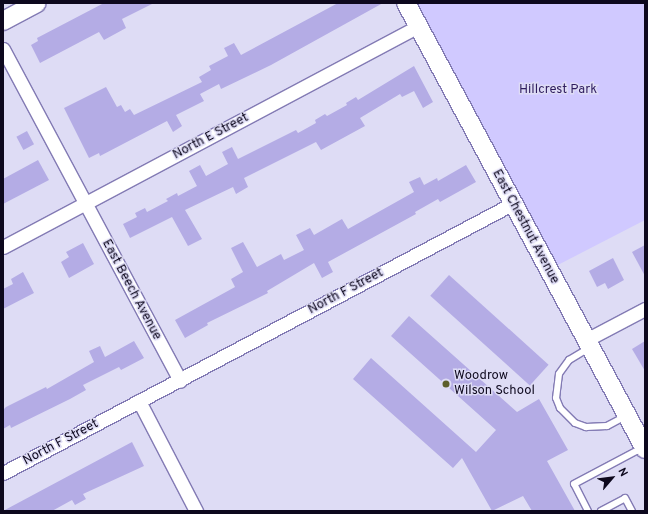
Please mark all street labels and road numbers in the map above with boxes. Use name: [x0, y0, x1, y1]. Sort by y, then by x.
street label: North E Street: [171, 111, 251, 163]
street label: East Chestnut Avenue: [488, 167, 562, 287]
street label: East Beech Avenue: [98, 237, 164, 343]
street label: North F Street: [306, 266, 386, 318]
street label: North F Street: [21, 417, 101, 469]

